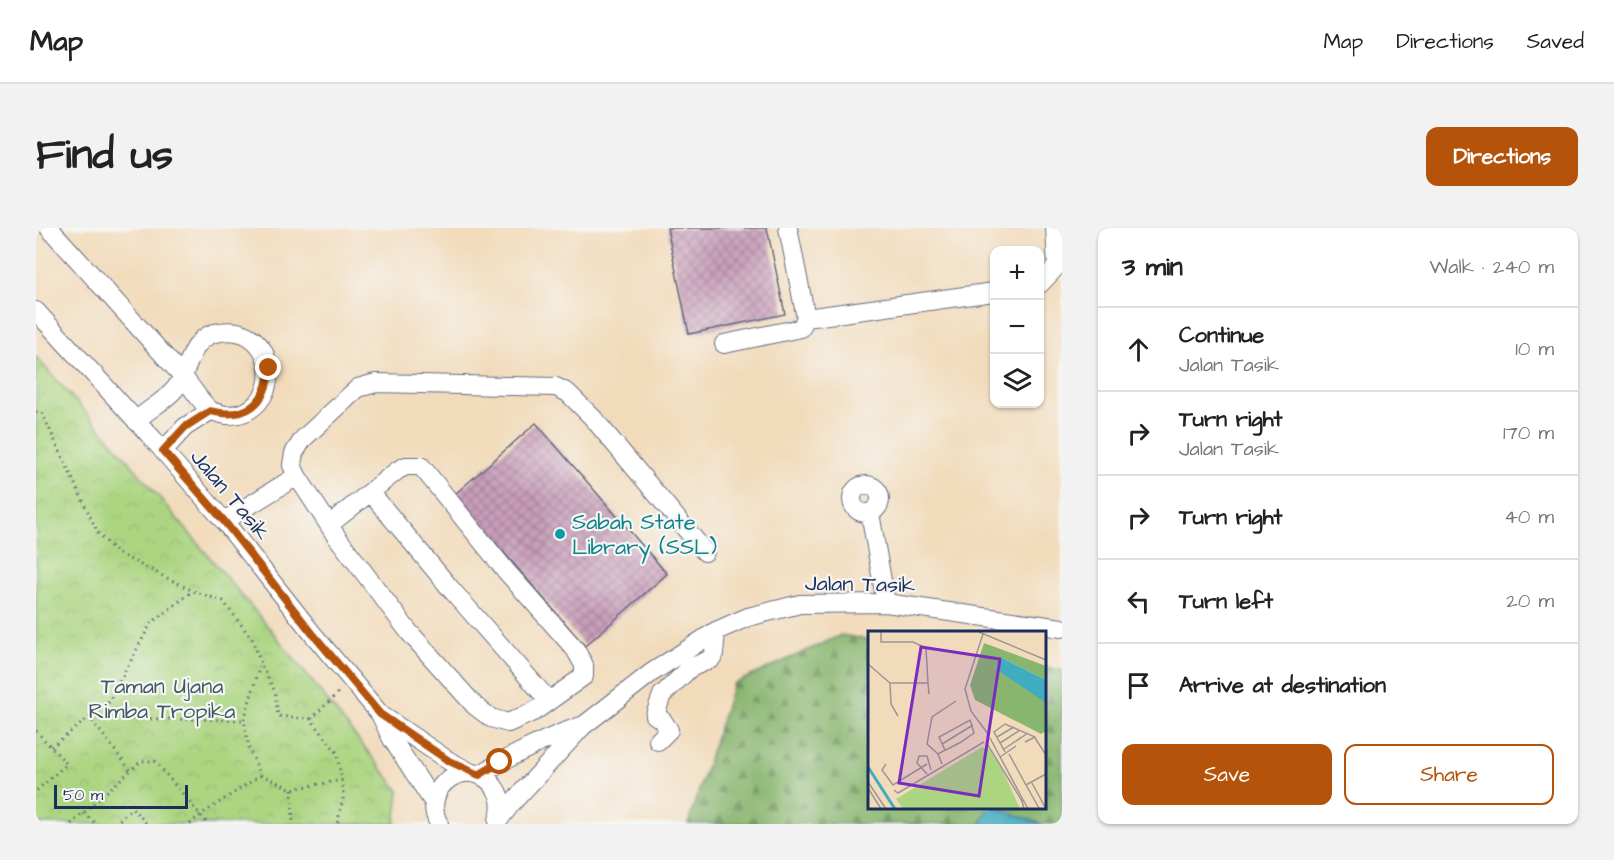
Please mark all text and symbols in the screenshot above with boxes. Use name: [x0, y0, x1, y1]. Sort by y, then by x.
text: Map: [30, 22, 83, 61]
text: Map: [1323, 27, 1363, 56]
text: Directions: [1396, 27, 1494, 56]
text: Saved: [1527, 27, 1584, 56]
text: Find us: [36, 127, 173, 185]
button: Directions: [1426, 127, 1578, 186]
map controls: [990, 246, 1044, 408]
button: +: [990, 246, 1044, 300]
text: 3 min: [1122, 249, 1183, 285]
text: Walk · 240 m: [1430, 253, 1554, 281]
button: −: [990, 300, 1044, 354]
text: Continue: [1179, 320, 1264, 351]
icon: ahead: [1122, 333, 1155, 366]
text: 10 m: [1515, 335, 1554, 363]
text: Jalan Tasik: [1179, 351, 1279, 379]
route end: [255, 354, 281, 380]
button: layers: [990, 354, 1044, 408]
text: Turn right: [1179, 404, 1282, 435]
icon: right: [1122, 417, 1155, 450]
text: 170 m: [1503, 419, 1554, 447]
text: Jalan Tasik: [1179, 435, 1279, 463]
street label: Jalan Tasik: [183, 443, 277, 547]
icon: right: [1122, 501, 1155, 534]
text: Turn right: [1179, 502, 1282, 533]
text: 40 m: [1504, 503, 1554, 531]
place label: Sabah State Library (SSL): [572, 507, 717, 564]
marker: Sabah State Library (SSL): [553, 527, 567, 541]
street label: Jalan Tasik: [805, 568, 916, 601]
icon: left: [1122, 585, 1155, 618]
text: Turn left: [1179, 586, 1273, 617]
text: 20 m: [1506, 587, 1554, 615]
inset map: [868, 631, 1047, 809]
icon: arrive: [1122, 669, 1155, 702]
text: Arrive at destination: [1179, 670, 1386, 701]
park label: Taman Ujana Rimba Tropika: [89, 671, 236, 727]
button: Save: [1122, 744, 1332, 805]
button: Share: [1344, 744, 1554, 805]
route start: [486, 748, 512, 774]
scale bar: [54, 782, 188, 810]
text: 50 m: [63, 784, 103, 806]

